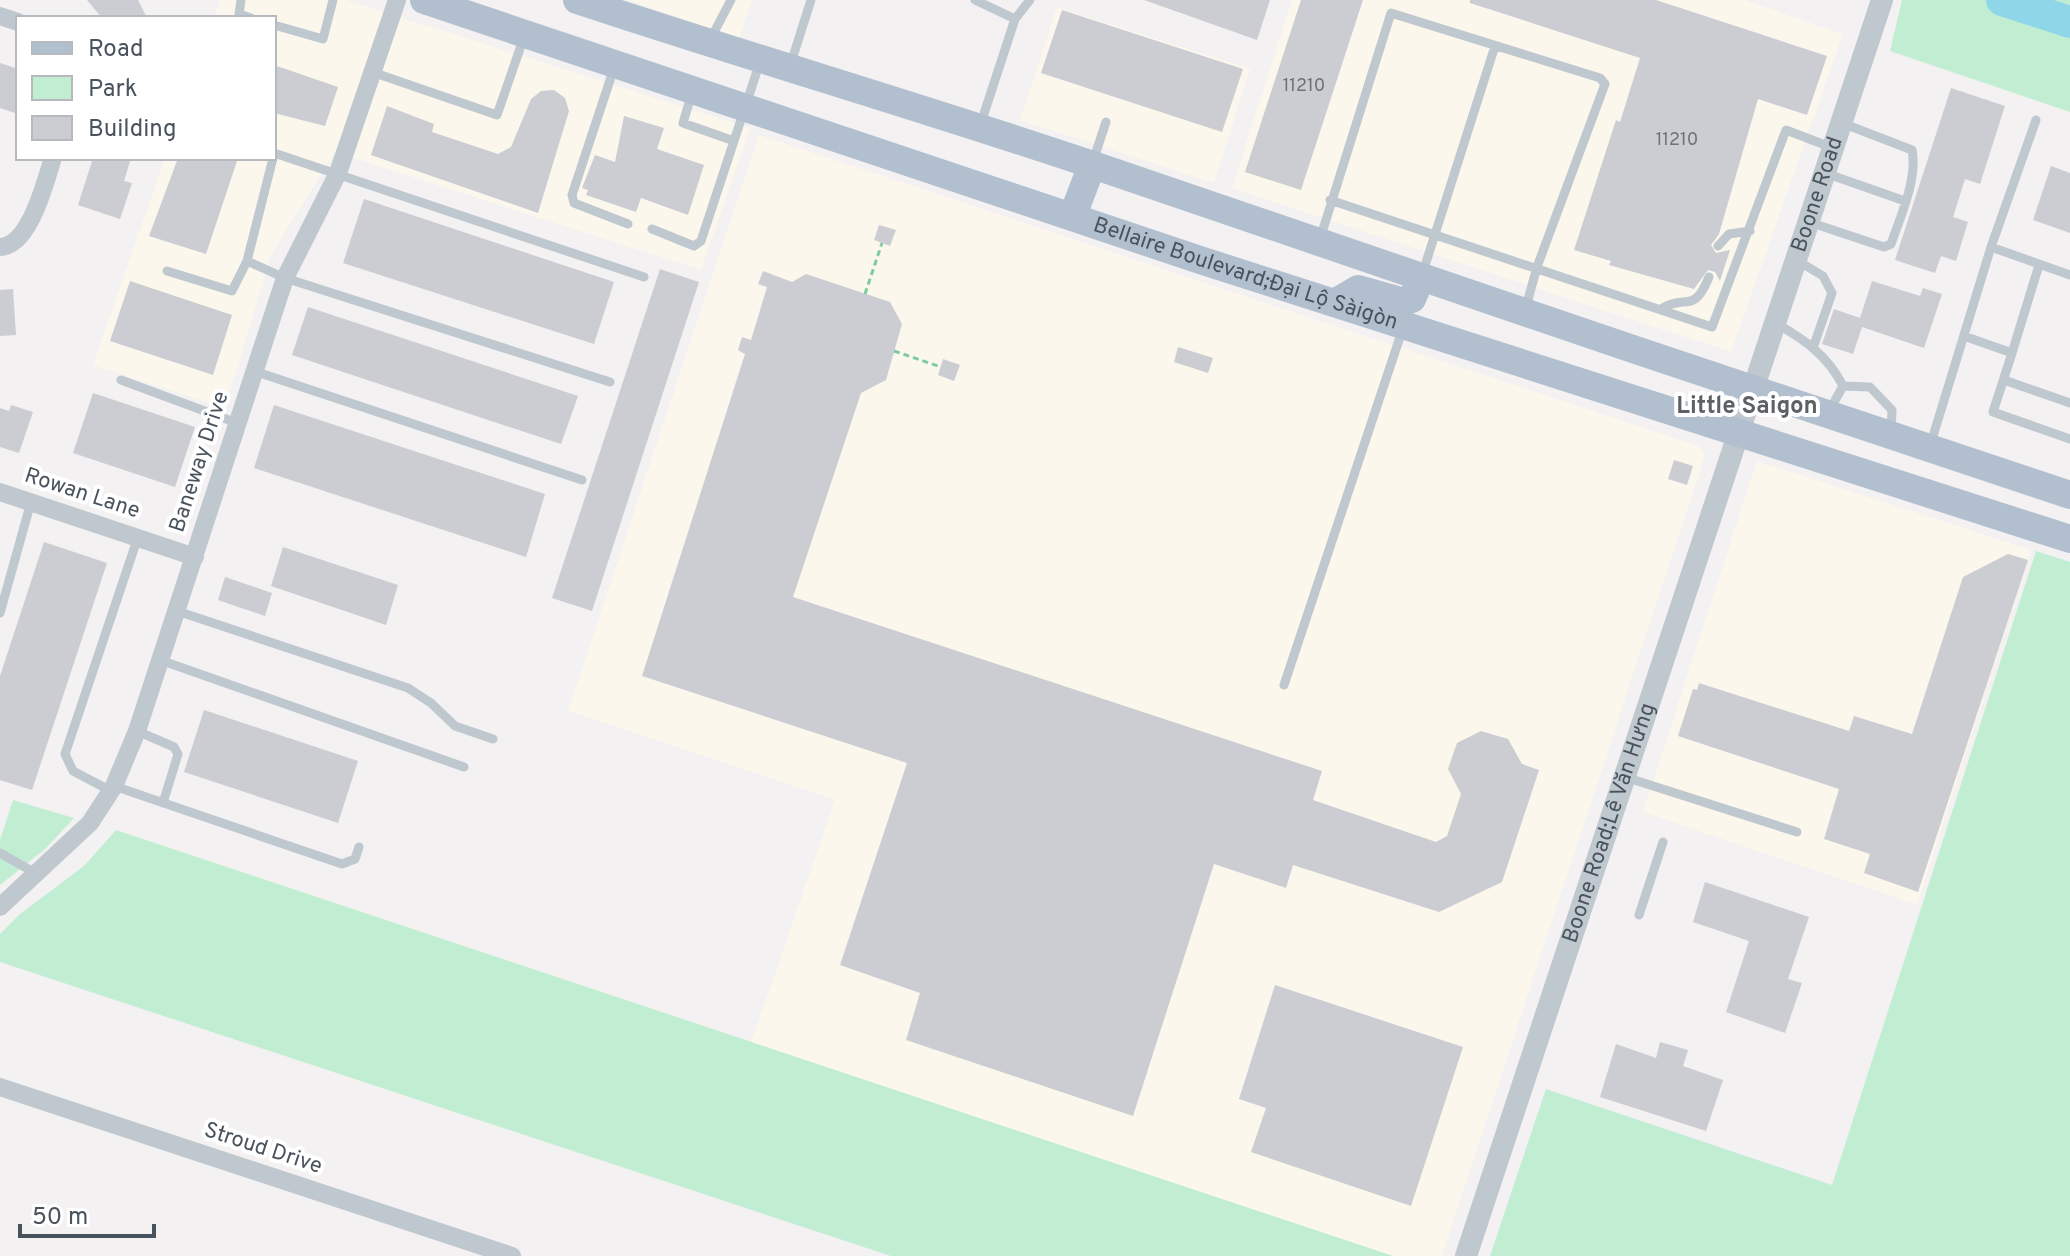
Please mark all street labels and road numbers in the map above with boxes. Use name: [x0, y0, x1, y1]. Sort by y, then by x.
street label: Boone Road: [1786, 133, 1849, 256]
street label: Bellaire Boulevard;Đại Lộ Sàigòn: [1090, 212, 1401, 336]
street label: Baneway Drive: [164, 388, 236, 536]
street label: Rowan Lane: [21, 463, 143, 525]
street label: Boone Road;Lê Văn Hưng: [1557, 700, 1662, 947]
street label: Stroud Drive: [201, 1117, 325, 1181]

